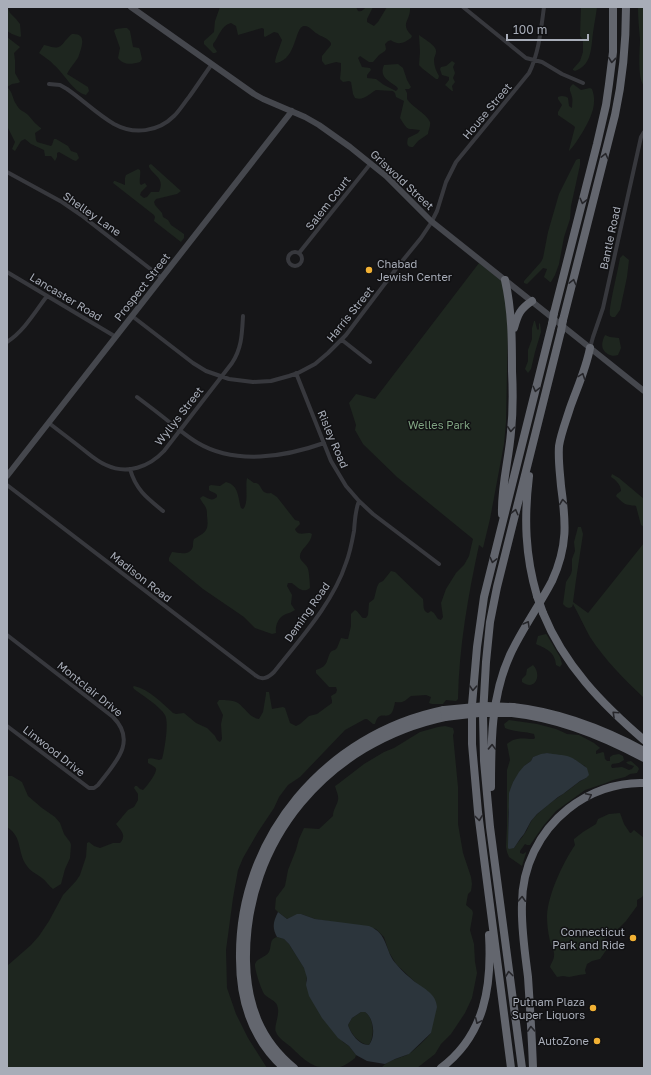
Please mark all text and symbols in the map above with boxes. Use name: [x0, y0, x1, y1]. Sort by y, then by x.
scale bar: [507, 16, 588, 42]
text: 100 m: [513, 22, 547, 37]
one-way arrow: [607, 57, 616, 63]
street label: House Street: [459, 80, 514, 141]
street label: Griswold Street: [368, 147, 437, 212]
one-way arrow: [601, 153, 609, 160]
street label: Salem Court: [302, 173, 353, 232]
street label: Shelley Lane: [61, 189, 124, 238]
one-way arrow: [579, 197, 588, 204]
street label: Bantle Road: [596, 205, 623, 271]
street label: Prospect Street: [111, 250, 172, 323]
place label: Chabad Jewish Center: [377, 257, 453, 283]
marker: Chabad Jewish Center: [364, 265, 374, 275]
street label: Lancaster Road: [28, 270, 105, 323]
one-way arrow: [568, 279, 577, 286]
street label: Harris Street: [323, 283, 376, 344]
one-way arrow: [577, 373, 585, 380]
street label: Wyllys Street: [152, 384, 206, 448]
one-way arrow: [532, 386, 540, 392]
street label: Risley Road: [315, 408, 351, 470]
park label: Welles Park: [408, 418, 470, 431]
one-way arrow: [507, 426, 516, 432]
one-way arrow: [559, 499, 568, 505]
one-way arrow: [511, 509, 519, 515]
street label: Madison Road: [108, 549, 175, 605]
one-way arrow: [489, 556, 498, 563]
street label: Deming Road: [281, 579, 332, 644]
one-way arrow: [523, 621, 530, 628]
street label: Montclair Drive: [55, 658, 126, 719]
one-way arrow: [469, 685, 478, 691]
one-way arrow: [612, 711, 620, 719]
street label: Linwood Drive: [21, 723, 88, 779]
one-way arrow: [487, 744, 496, 750]
one-way arrow: [585, 793, 592, 800]
one-way arrow: [474, 815, 483, 821]
one-way arrow: [518, 896, 526, 902]
place label: Connecticut Park and Ride: [552, 925, 625, 951]
marker: Connecticut Park and Ride: [628, 933, 638, 943]
one-way arrow: [505, 971, 514, 977]
place label: Putnam Plaza Super Liquors: [512, 995, 585, 1021]
marker: Putnam Plaza Super Liquors: [588, 1003, 598, 1013]
one-way arrow: [475, 1017, 483, 1025]
one-way arrow: [527, 1026, 536, 1032]
place label: AutoZone: [538, 1034, 589, 1047]
marker: AutoZone: [592, 1036, 602, 1046]

